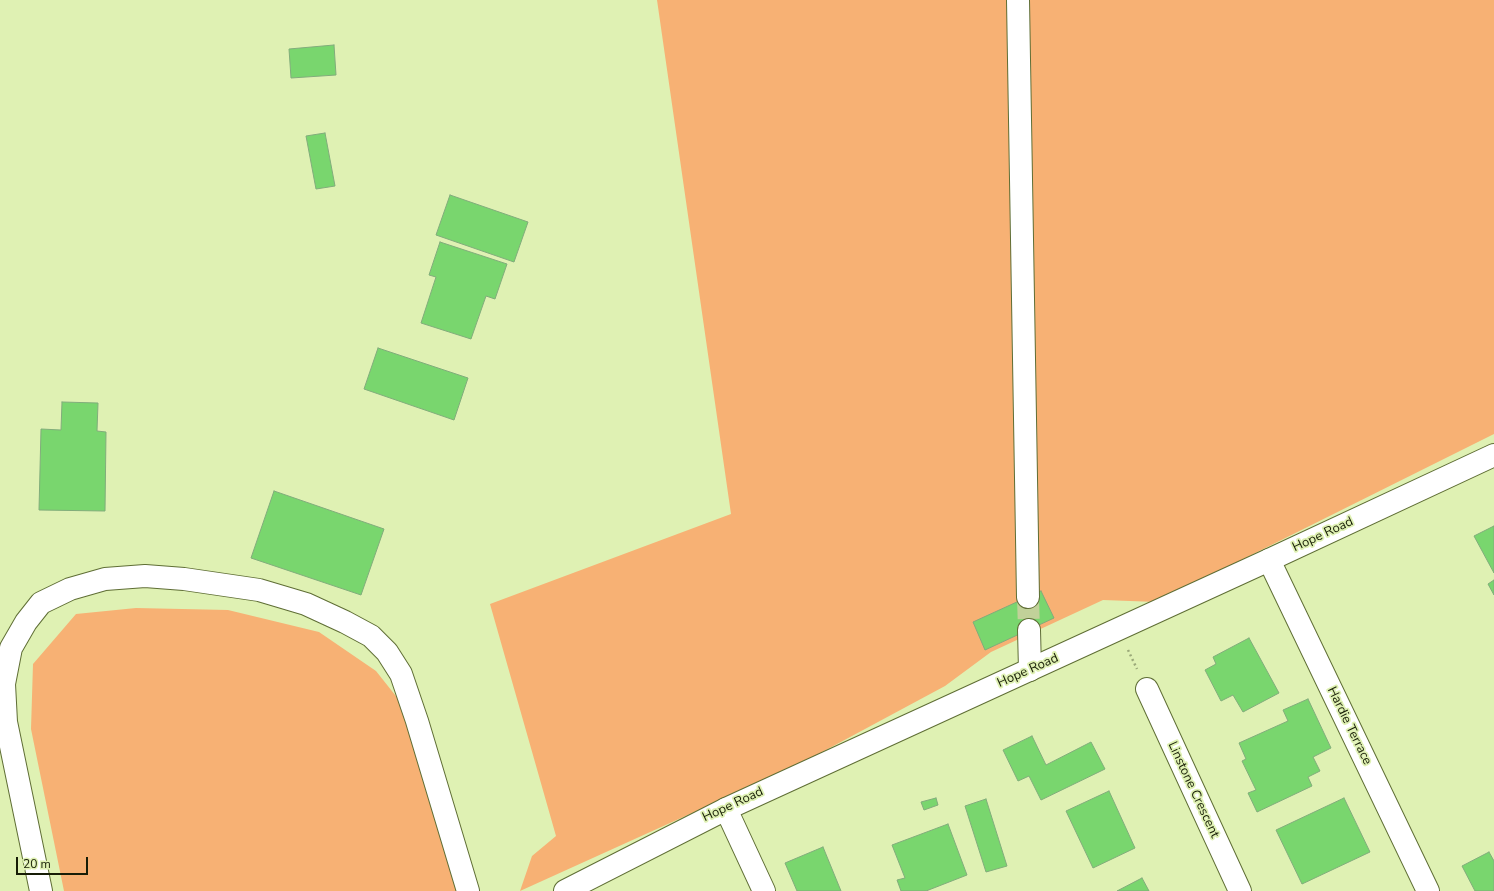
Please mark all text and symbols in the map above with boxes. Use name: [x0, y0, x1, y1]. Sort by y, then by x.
street label: Hope Road: [1290, 514, 1356, 556]
street label: Hope Road: [995, 651, 1061, 691]
street label: Hardie Terrace: [1323, 684, 1375, 768]
street label: Linstone Crescent: [1164, 739, 1222, 841]
street label: Hope Road: [700, 784, 766, 826]
scale bar: [18, 849, 90, 875]
text: 20 m: [23, 856, 51, 872]

